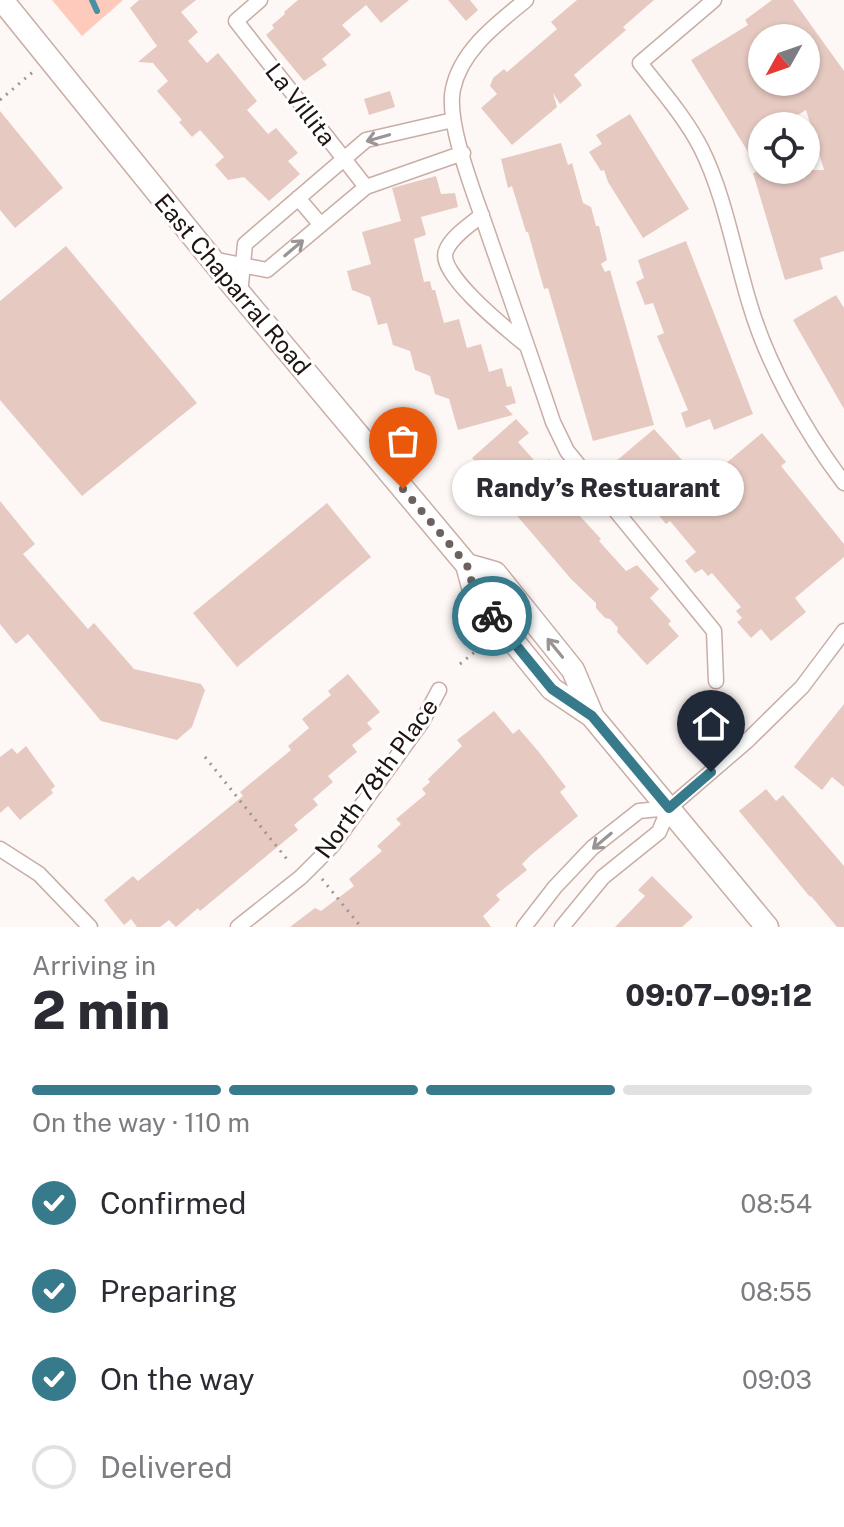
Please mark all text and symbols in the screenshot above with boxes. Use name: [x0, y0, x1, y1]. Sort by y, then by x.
north arrow: [748, 24, 820, 96]
map controls: [748, 24, 820, 184]
street label: La Villita: [260, 57, 342, 151]
button: locate: [748, 112, 820, 184]
one-way arrow: [365, 132, 391, 147]
street label: East Chaparral Road: [149, 188, 317, 380]
one-way arrow: [283, 239, 303, 257]
pin: [369, 407, 437, 489]
icon: bag: [381, 419, 425, 463]
callout: Randy’s Restuarant: [451, 461, 743, 517]
text: Randy’s Restuarant: [476, 472, 720, 503]
courier: [452, 576, 532, 656]
icon: bike: [470, 594, 514, 638]
one-way arrow: [546, 638, 564, 659]
pin: [677, 690, 745, 772]
street label: North 78th Place: [309, 693, 443, 863]
icon: home: [689, 702, 733, 746]
one-way arrow: [591, 831, 612, 849]
text: Arriving in: [32, 950, 156, 981]
text: 09:07–09:12: [625, 977, 812, 1013]
text: 2 min: [32, 980, 170, 1041]
text: On the way · 110 m: [32, 1107, 250, 1138]
icon: check: [32, 1181, 76, 1225]
text: Confirmed: [100, 1185, 246, 1221]
text: 08:54: [741, 1188, 812, 1219]
icon: check: [32, 1269, 76, 1313]
text: Preparing: [100, 1273, 237, 1309]
text: 08:55: [740, 1276, 812, 1307]
icon: check: [32, 1357, 76, 1401]
text: On the way: [100, 1361, 254, 1397]
text: 09:03: [742, 1364, 812, 1395]
text: Delivered: [100, 1449, 232, 1485]

